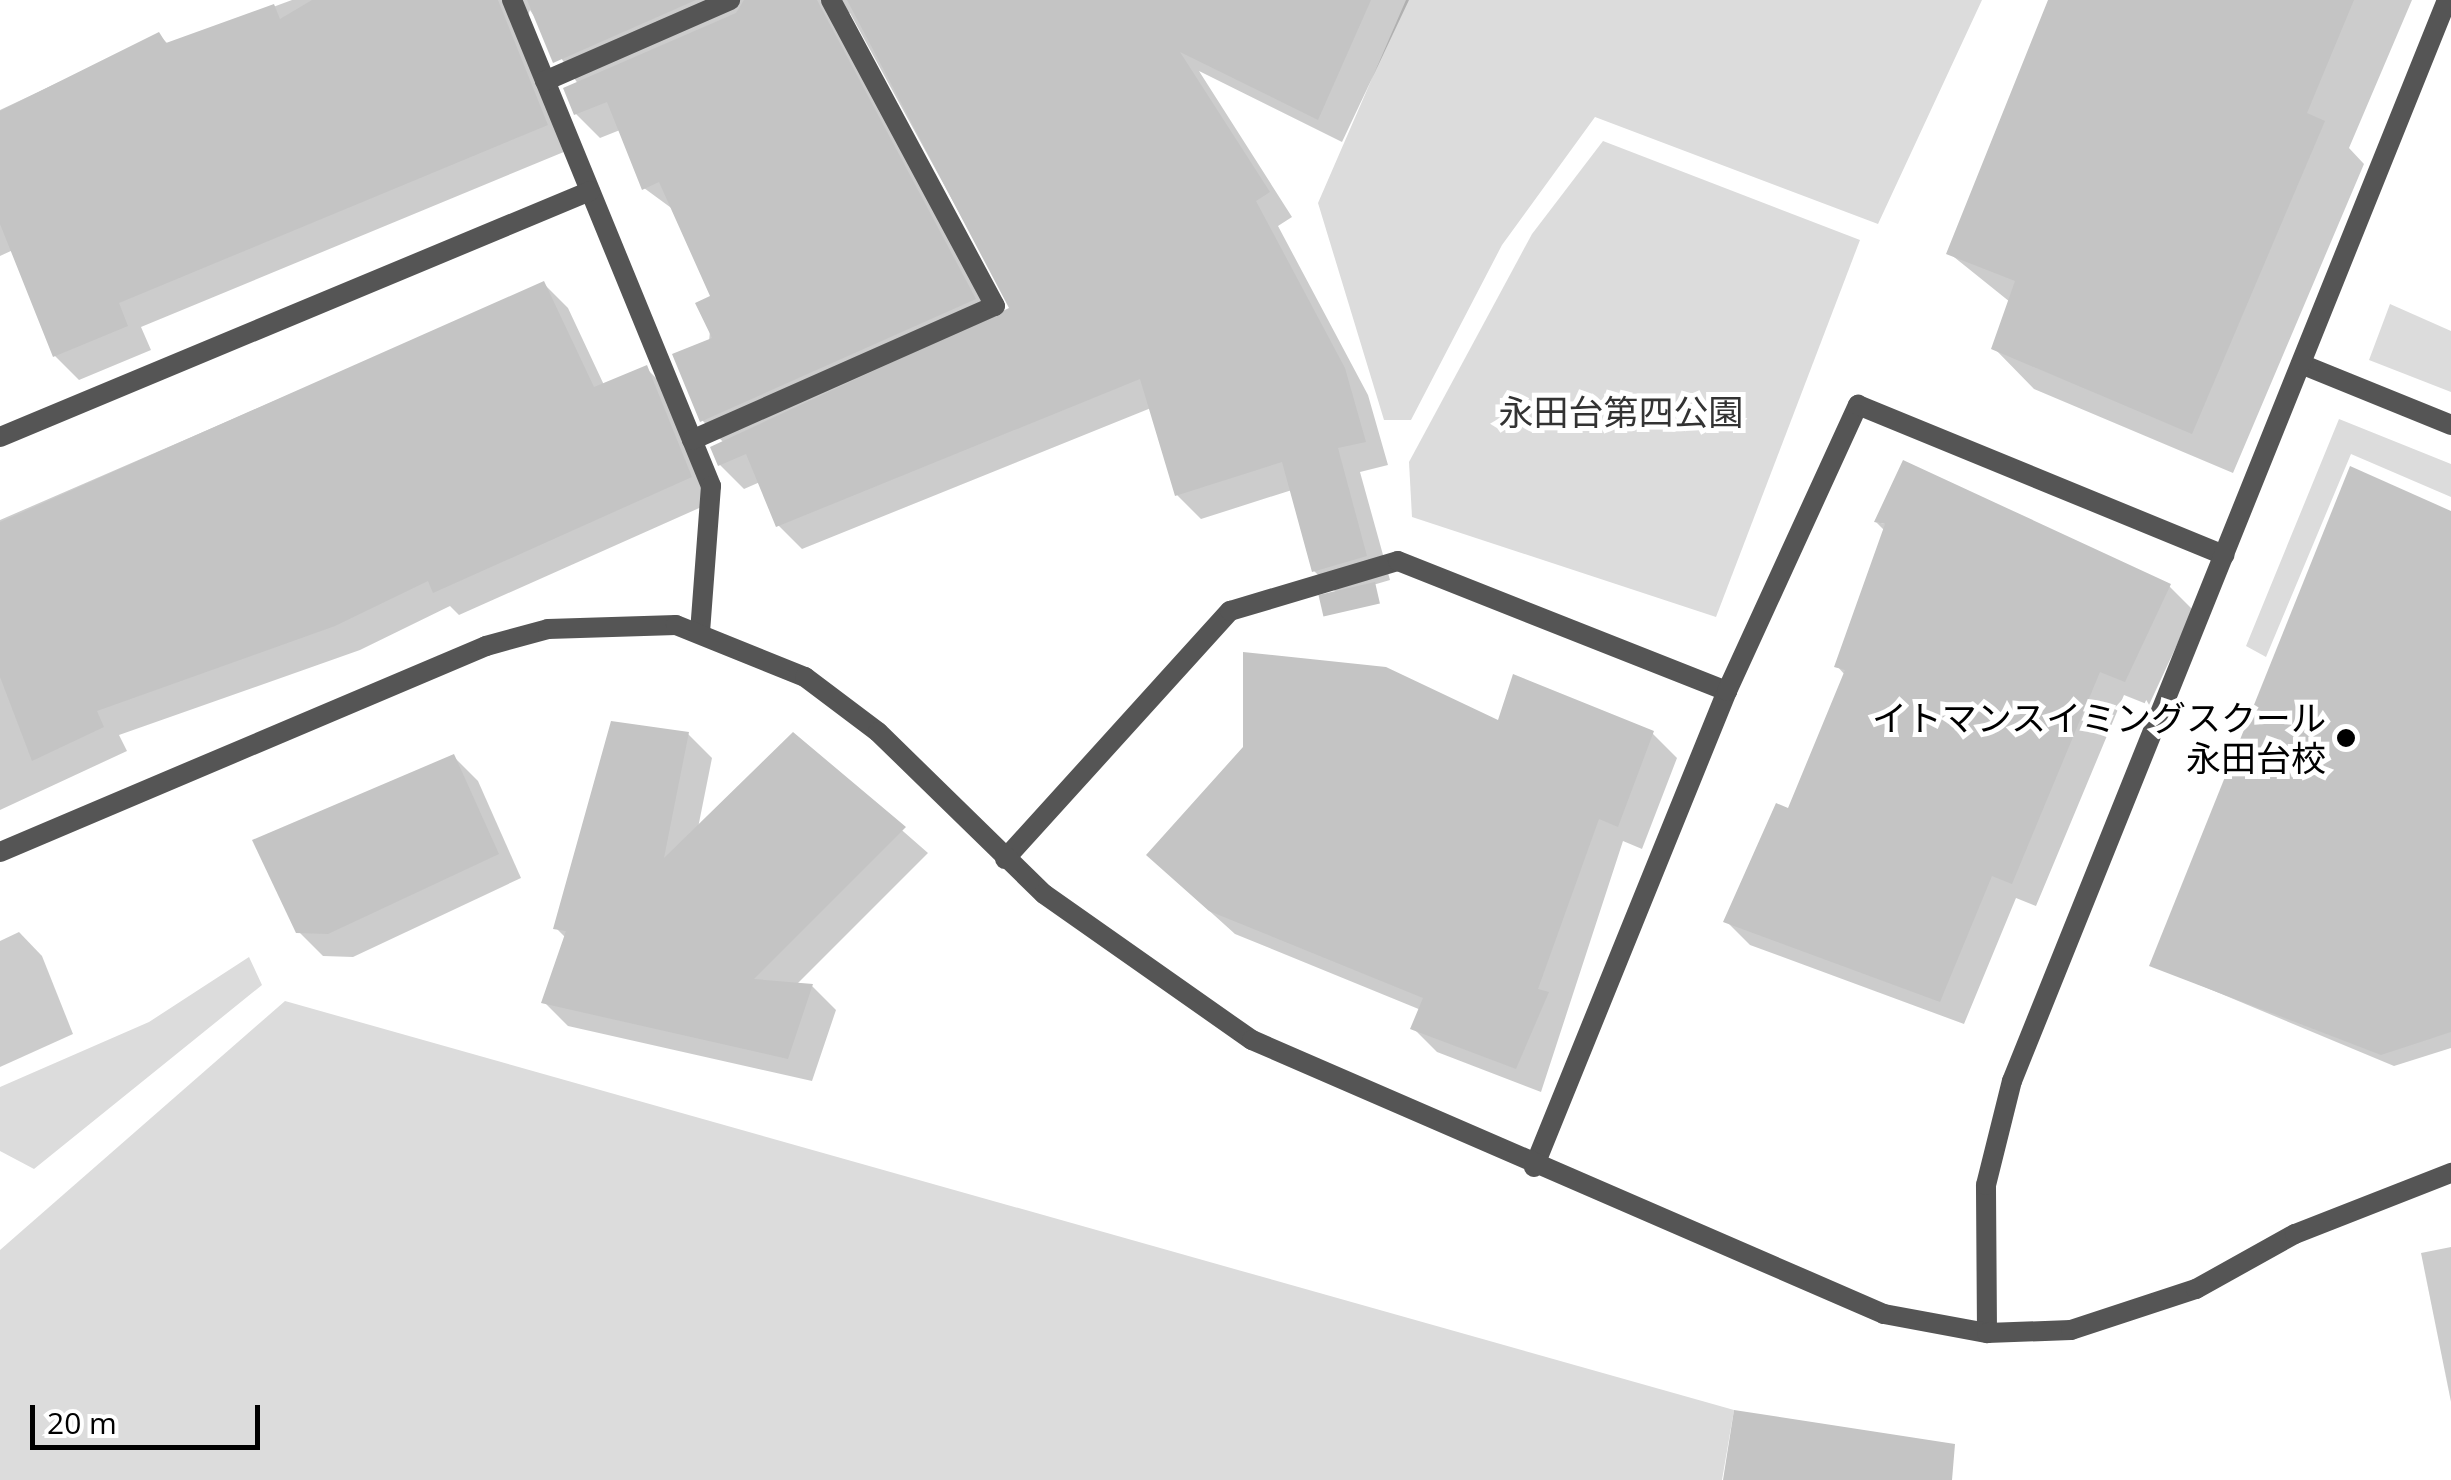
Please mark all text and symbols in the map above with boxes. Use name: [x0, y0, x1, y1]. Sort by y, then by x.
park label: 永田台第四公園: [1499, 391, 1743, 433]
place label: イトマンスイミングスクール 永田台校: [1871, 697, 2326, 779]
marker: イトマンスイミングスクール 永田台校: [2335, 727, 2357, 749]
scale bar: [35, 1385, 265, 1447]
text: 20 m: [47, 1402, 117, 1443]

